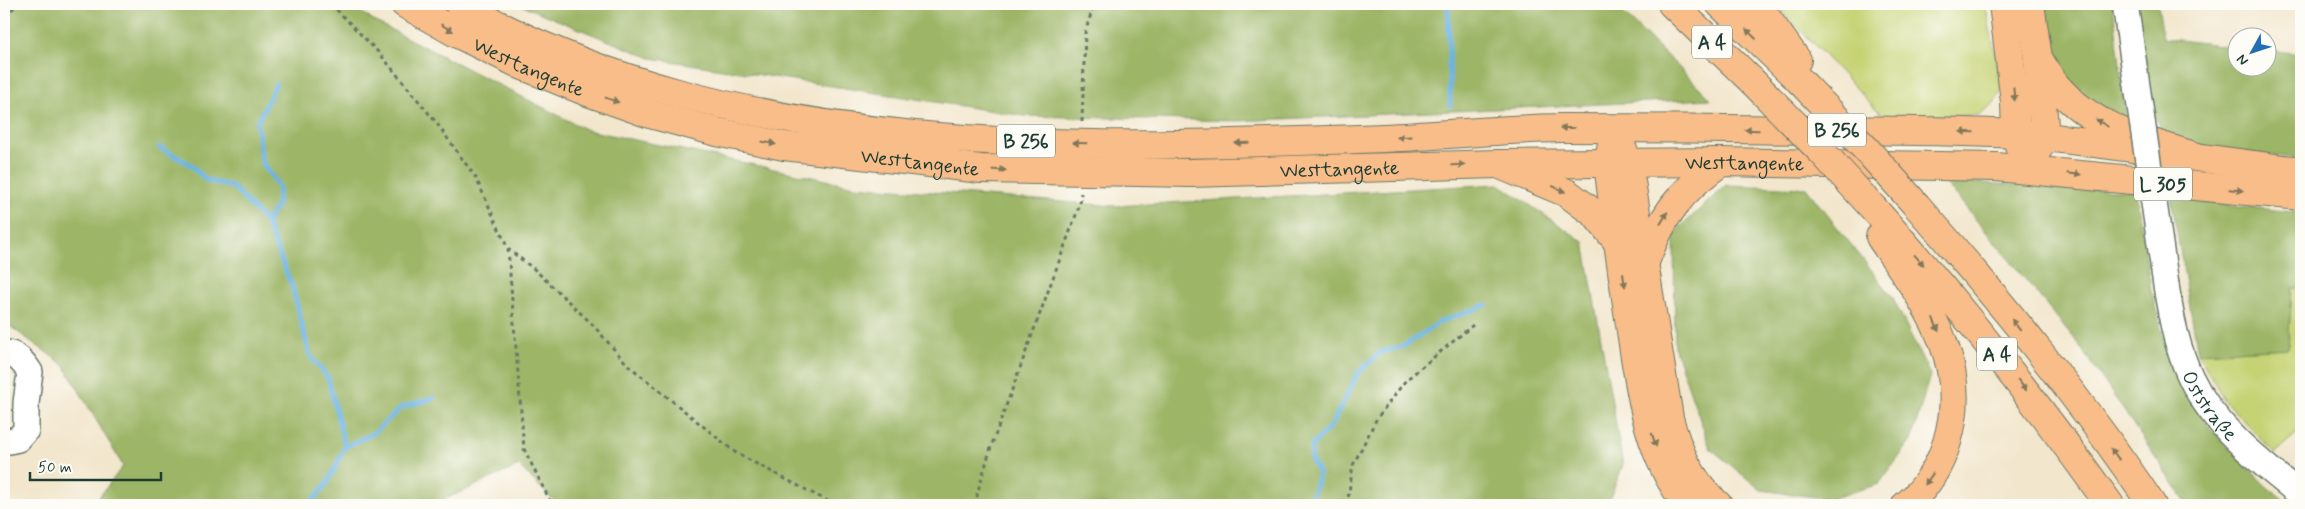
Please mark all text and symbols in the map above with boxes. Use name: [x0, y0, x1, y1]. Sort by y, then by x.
one-way arrow: [441, 23, 454, 32]
road number: A 4: [1692, 26, 1732, 58]
one-way arrow: [1746, 28, 1758, 40]
north arrow: [2228, 28, 2278, 78]
street label: Westtangente: [468, 31, 588, 104]
text: N: [2233, 50, 2253, 69]
one-way arrow: [2010, 86, 2018, 102]
one-way arrow: [605, 97, 620, 105]
road number: B 256: [1808, 114, 1866, 146]
one-way arrow: [2095, 118, 2109, 127]
road number: B 256: [997, 124, 1055, 158]
one-way arrow: [1558, 124, 1574, 132]
one-way arrow: [1744, 125, 1760, 133]
one-way arrow: [1959, 128, 1975, 136]
one-way arrow: [1396, 133, 1412, 141]
one-way arrow: [761, 139, 777, 147]
one-way arrow: [1071, 139, 1087, 147]
one-way arrow: [1234, 139, 1250, 147]
street label: Westtangente: [859, 143, 981, 184]
street label: Westtangente: [1685, 150, 1804, 179]
street label: Westtangente: [1280, 155, 1400, 185]
one-way arrow: [1450, 160, 1466, 168]
one-way arrow: [992, 166, 1008, 174]
road number: L 305: [2134, 168, 2192, 200]
one-way arrow: [2067, 170, 2083, 178]
one-way arrow: [1552, 185, 1566, 193]
one-way arrow: [2228, 186, 2244, 194]
one-way arrow: [1660, 211, 1669, 224]
one-way arrow: [1913, 253, 1925, 265]
one-way arrow: [1620, 273, 1628, 289]
one-way arrow: [1933, 318, 1941, 332]
one-way arrow: [2011, 319, 2022, 332]
road number: A 4: [1977, 338, 2017, 370]
street label: Oststraße: [2174, 366, 2243, 448]
one-way arrow: [2016, 379, 2027, 392]
one-way arrow: [1650, 433, 1658, 448]
one-way arrow: [2110, 447, 2120, 461]
scale bar: [30, 449, 161, 481]
text: 50 m: [38, 458, 72, 478]
one-way arrow: [1924, 472, 1934, 486]

